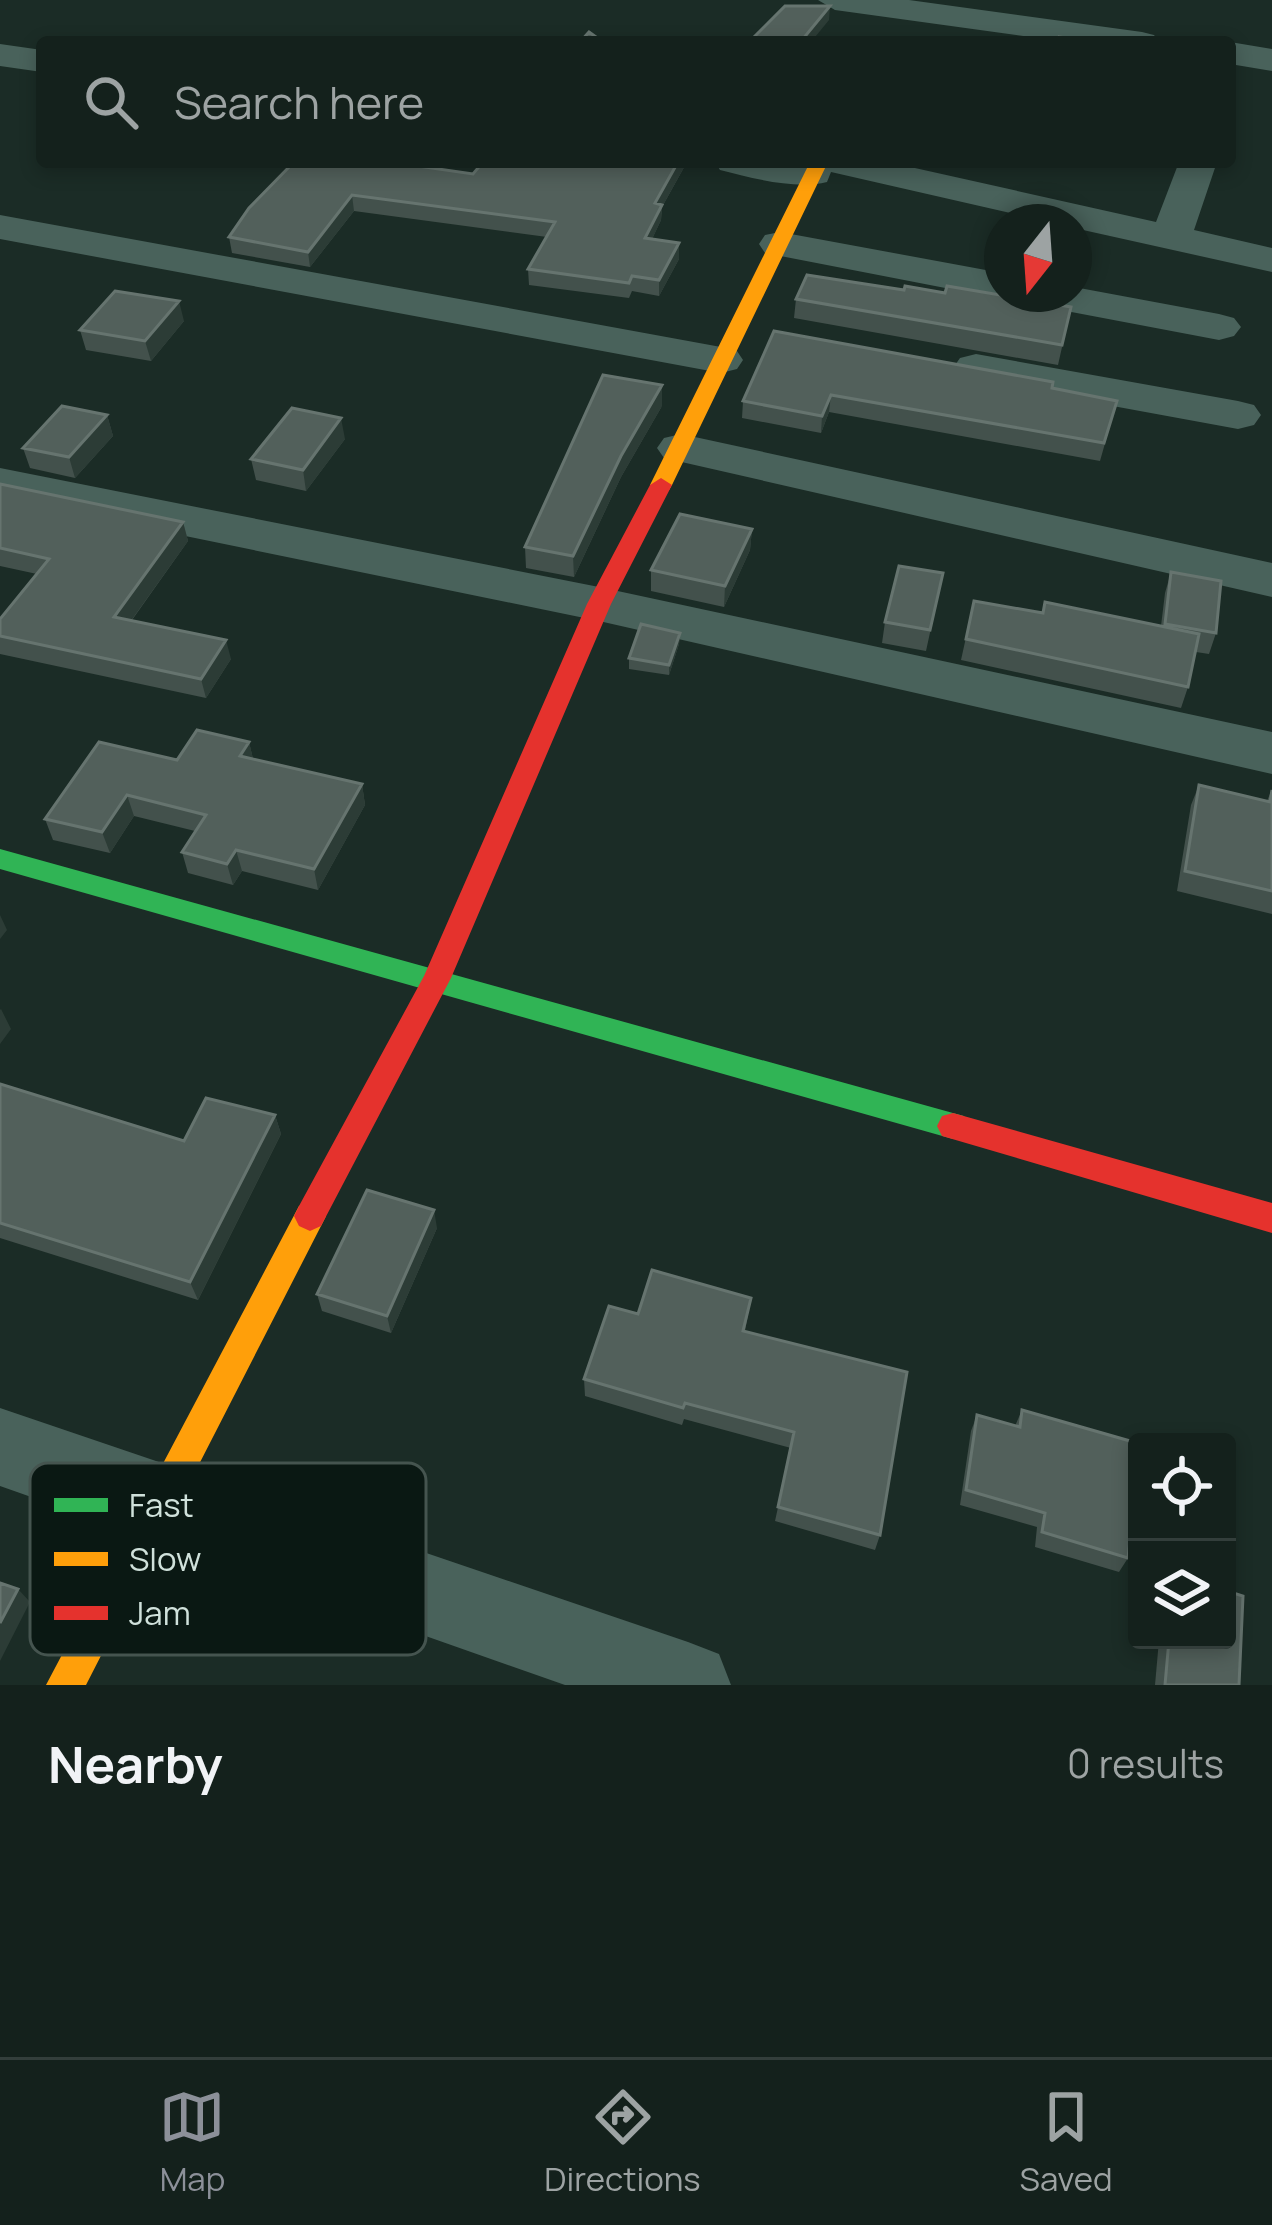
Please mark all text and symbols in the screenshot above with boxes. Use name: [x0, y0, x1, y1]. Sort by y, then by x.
search box: [36, 36, 1236, 168]
icon: search: [78, 69, 144, 135]
text: Search here: [174, 71, 424, 133]
north arrow: [984, 204, 1092, 312]
map controls: [1128, 1433, 1236, 1649]
button: locate: [1128, 1433, 1236, 1541]
legend: [30, 1463, 426, 1655]
text: Fast: [129, 1482, 194, 1527]
text: Slow: [129, 1536, 201, 1581]
button: layers: [1128, 1541, 1236, 1649]
text: Jam: [129, 1590, 191, 1635]
text: Nearby: [48, 1729, 223, 1798]
text: 0 results: [1067, 1736, 1224, 1790]
tab: Map: [159, 2084, 225, 2201]
tab: Directions: [544, 2084, 701, 2201]
tab: Saved: [1020, 2084, 1113, 2201]

